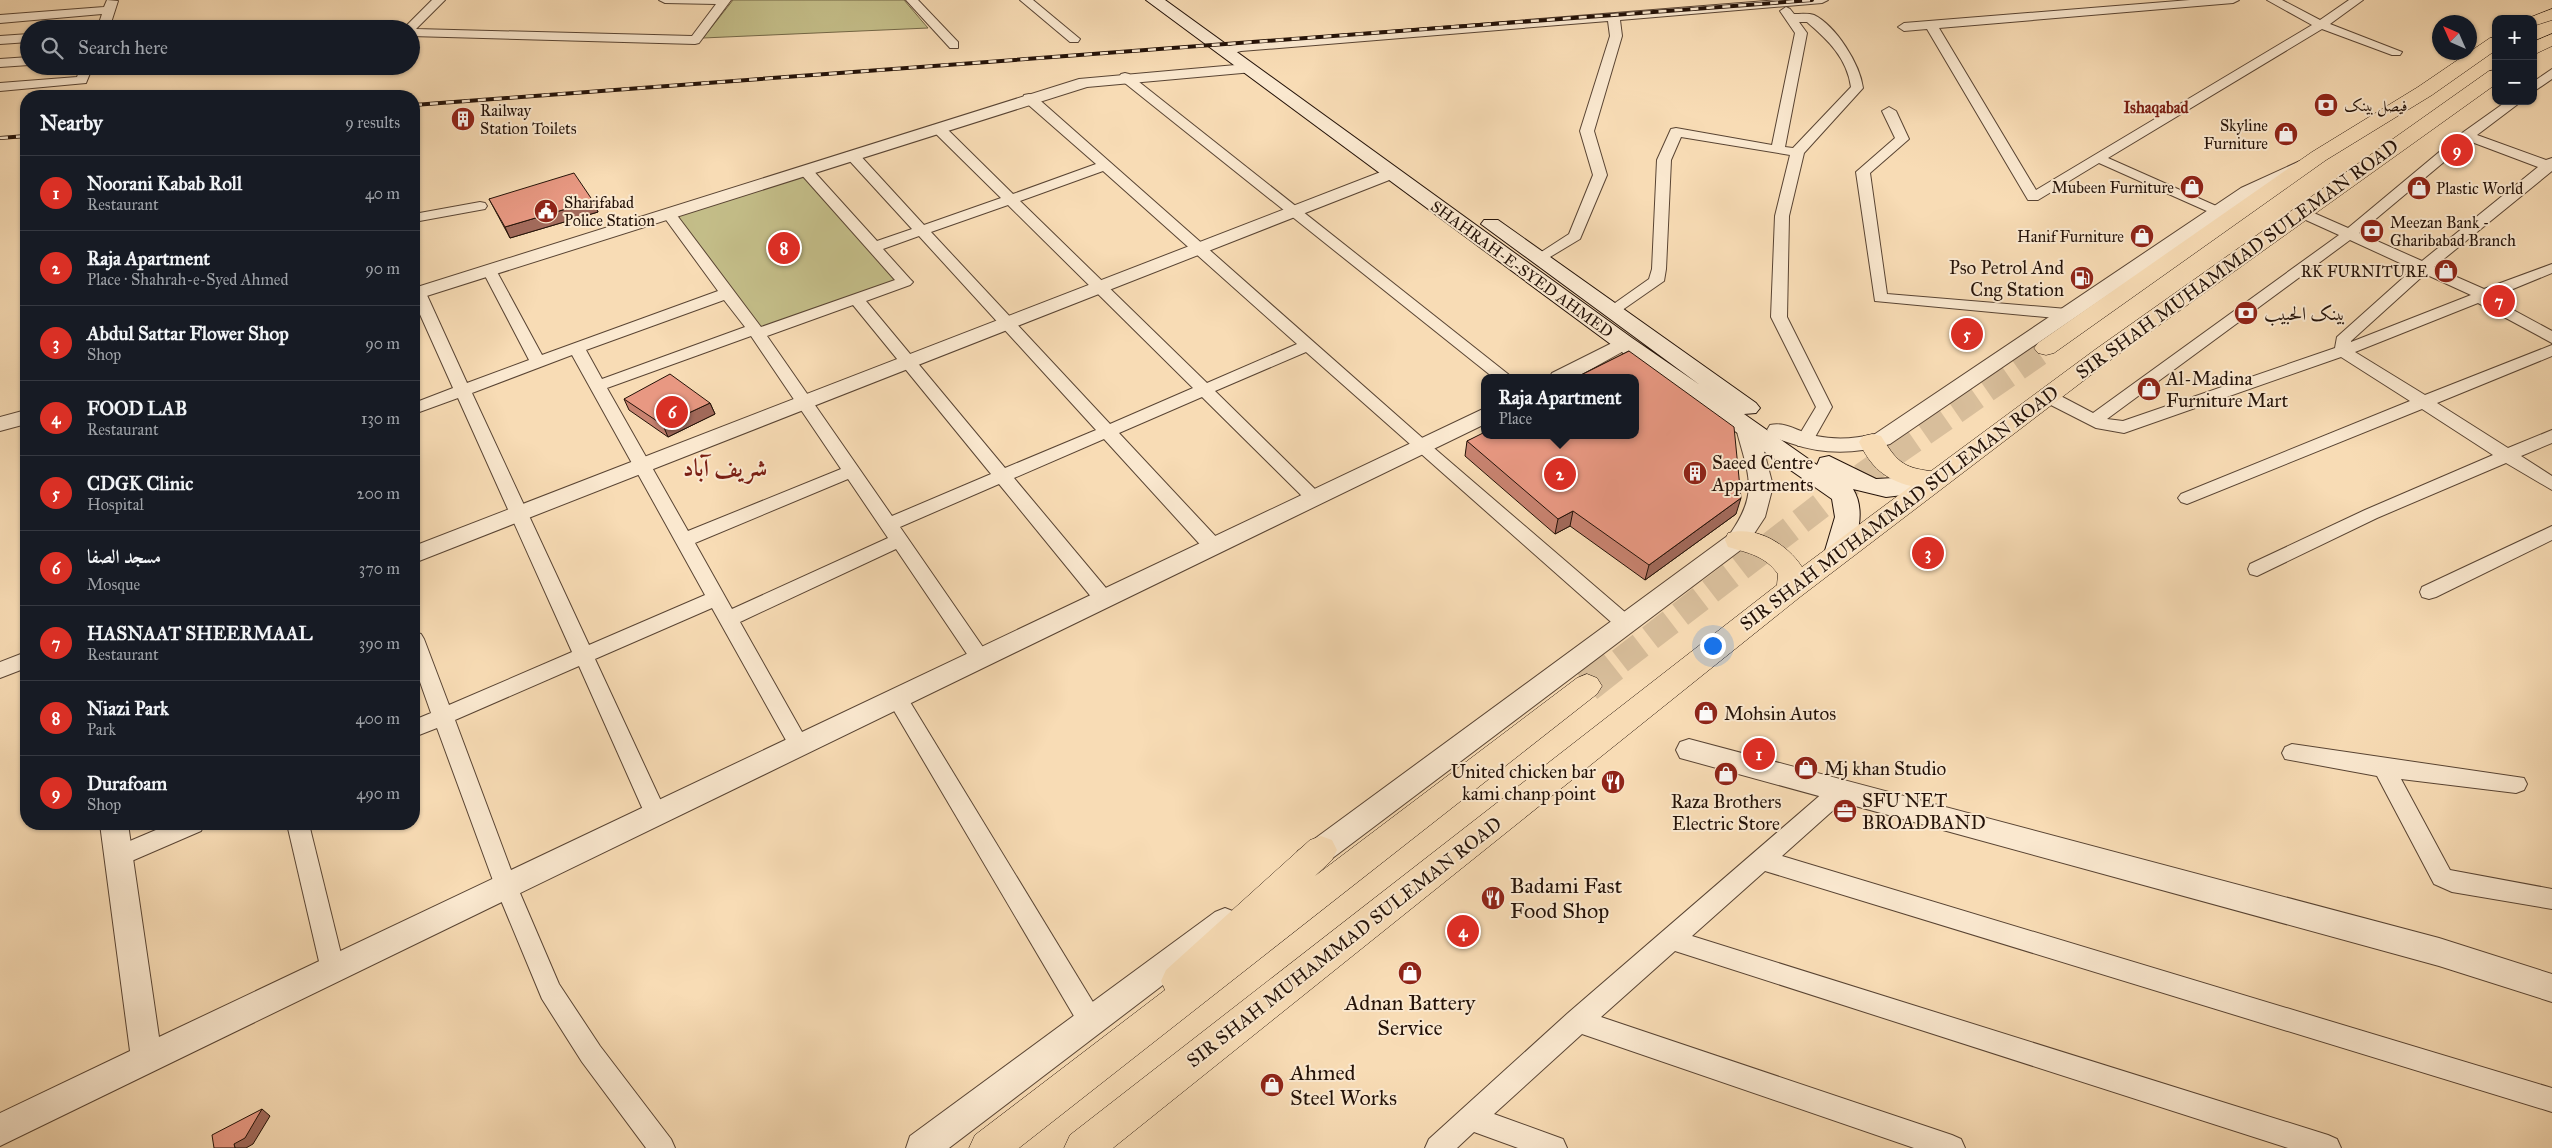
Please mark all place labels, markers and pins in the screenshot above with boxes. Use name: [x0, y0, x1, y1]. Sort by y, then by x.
bank icon: فیصل بینک: [2313, 92, 2339, 118]
place label: فیصل بینک: [2344, 96, 2408, 117]
place label: Railway Station Toilets: [480, 101, 577, 138]
building icon: Railway Station Toilets: [450, 106, 476, 132]
place label: Skyline Furniture: [2203, 116, 2268, 153]
shop icon: Skyline Furniture: [2273, 121, 2299, 147]
pin: 9: [2441, 131, 2473, 169]
shop icon: Mubeen Furniture: [2179, 174, 2205, 200]
shop icon: Plastic World: [2406, 175, 2432, 201]
place label: Mubeen Furniture: [2051, 178, 2174, 197]
place label: Plastic World: [2436, 179, 2523, 198]
place label: Sharifabad Police Station: [564, 193, 655, 230]
public building icon: Sharifabad Police Station: [533, 198, 559, 224]
place label: Meezan Bank - Gharibabad Branch: [2390, 213, 2516, 250]
bank icon: Meezan Bank - Gharibabad Branch: [2359, 218, 2385, 244]
shop icon: Hanif Furniture: [2129, 223, 2155, 249]
place label: Hanif Furniture: [2017, 227, 2124, 246]
pin: 8: [768, 229, 800, 267]
place label: Pso Petrol And Cng Station: [1949, 256, 2064, 302]
shop icon: RK FURNITURE: [2433, 258, 2459, 284]
place label: RK FURNITURE: [2301, 262, 2428, 281]
fuel station icon: Pso Petrol And Cng Station: [2069, 265, 2095, 291]
pin: 7: [2483, 282, 2515, 320]
bank icon: بينک الحبيب: [2233, 300, 2259, 326]
place label: بينک الحبيب: [2264, 302, 2345, 326]
pin: 5: [1951, 315, 1983, 353]
place label: Al-Madina Furniture Mart: [2165, 367, 2288, 412]
shop icon: Al-Madina Furniture Mart: [2136, 376, 2162, 402]
pin: 6: [656, 393, 688, 431]
place label: Saeed Centre Appartments: [1711, 451, 1813, 496]
pin: 2: [1544, 455, 1576, 493]
building icon: Saeed Centre Appartments: [1682, 460, 1708, 486]
pin: 3: [1912, 534, 1944, 572]
shop icon: Mohsin Autos: [1693, 700, 1719, 726]
place label: Mohsin Autos: [1724, 702, 1836, 725]
pin: 1: [1743, 735, 1775, 773]
shop icon: Mj khan Studio: [1793, 755, 1819, 781]
place label: Mj khan Studio: [1824, 757, 1947, 780]
place label: United chicken bar kami chanp point: [1451, 760, 1597, 805]
shop icon: Raza Brothers Electric Store: [1713, 761, 1739, 787]
restaurant icon: United chicken bar kami chanp point: [1600, 769, 1626, 795]
place label: SFU NET BROADBAND: [1862, 789, 1986, 834]
place label: Raza Brothers Electric Store: [1671, 790, 1781, 835]
office icon: SFU NET BROADBAND: [1832, 798, 1858, 824]
place label: Badami Fast Food Shop: [1510, 872, 1623, 924]
restaurant icon: Badami Fast Food Shop: [1480, 885, 1506, 911]
pin: 4: [1447, 912, 1479, 950]
shop icon: Adnan Battery Service: [1397, 960, 1423, 986]
place label: Adnan Battery Service: [1344, 989, 1476, 1041]
place label: Ahmed Steel Works: [1289, 1059, 1397, 1111]
shop icon: Ahmed Steel Works: [1259, 1072, 1285, 1098]

